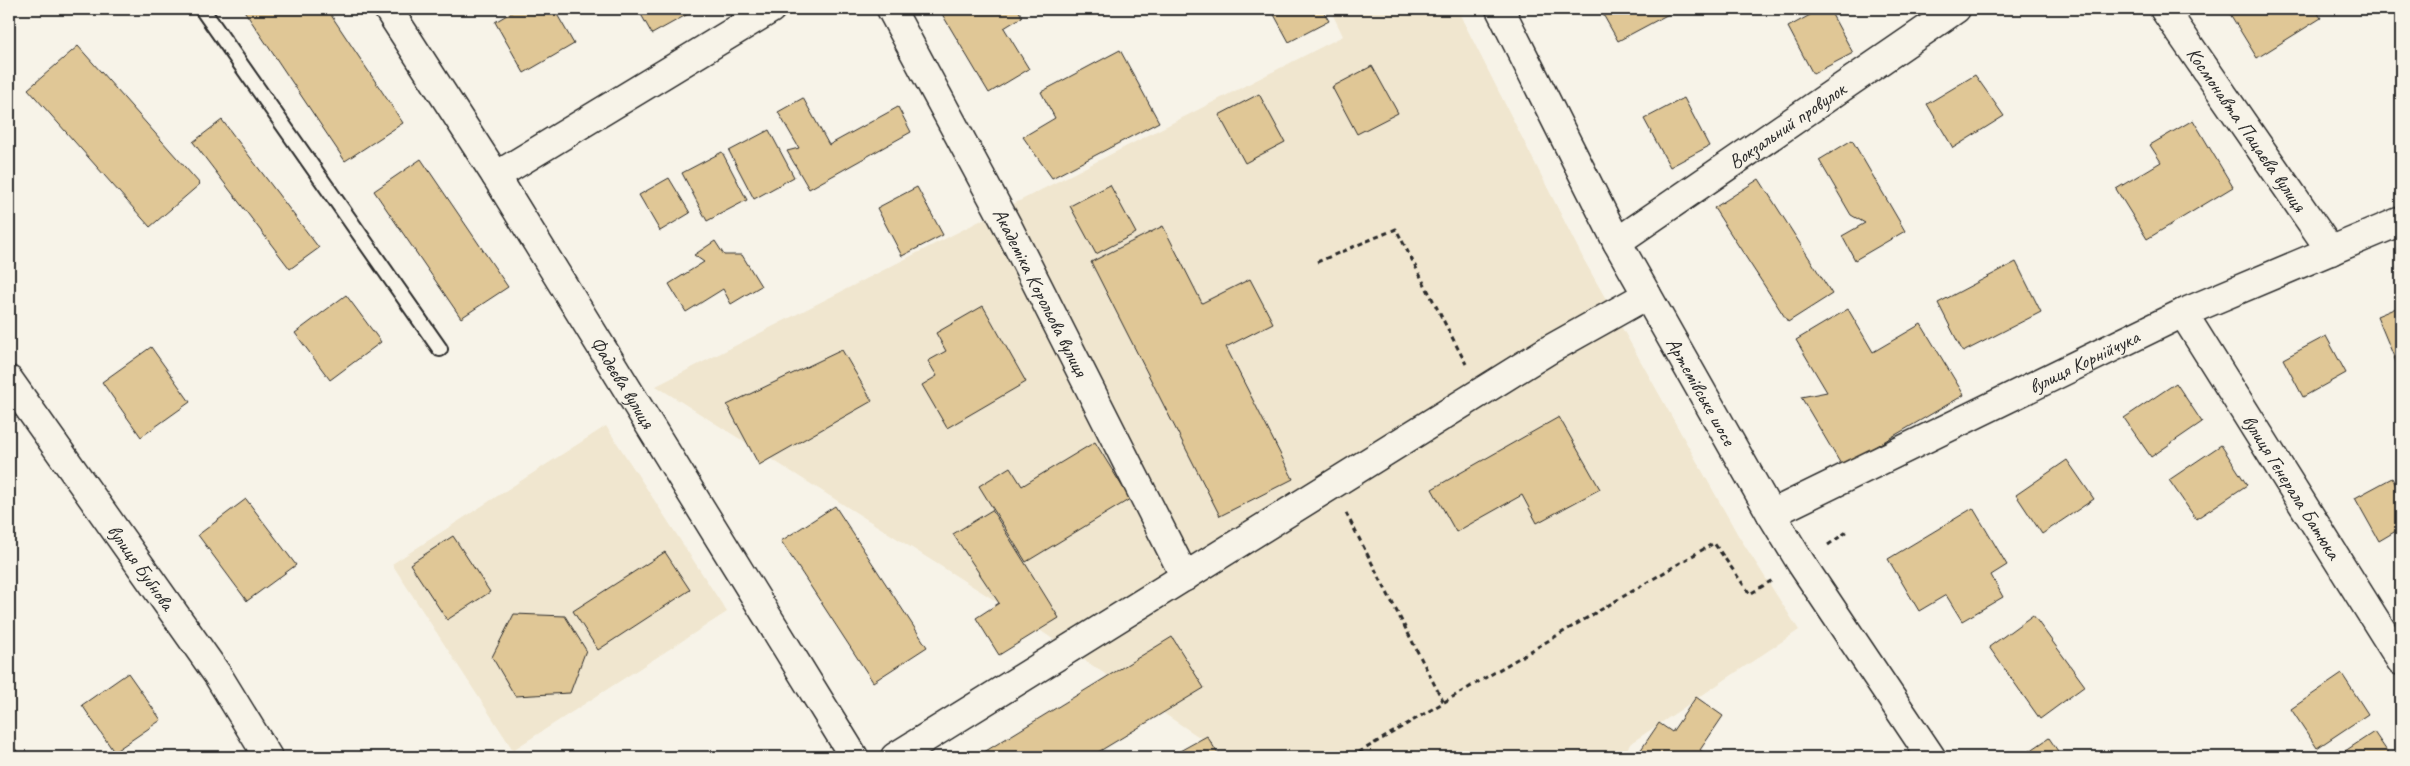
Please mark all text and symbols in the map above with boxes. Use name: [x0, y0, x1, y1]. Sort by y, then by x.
street label: Космонавта Пацаєва вулиця: [2181, 42, 2312, 217]
street label: Вокзальний провулок: [1724, 76, 1852, 175]
street label: Академіка Корольова вулиця: [987, 204, 1094, 382]
street label: вулиця Корнійчука: [2025, 324, 2145, 399]
street label: Фадєєва вулиця: [585, 332, 661, 434]
street label: Артемівське шосе: [1660, 333, 1742, 451]
street label: вулиця Генерала Батюка: [2237, 410, 2347, 565]
street label: вулиця Бубнова: [102, 519, 181, 617]

